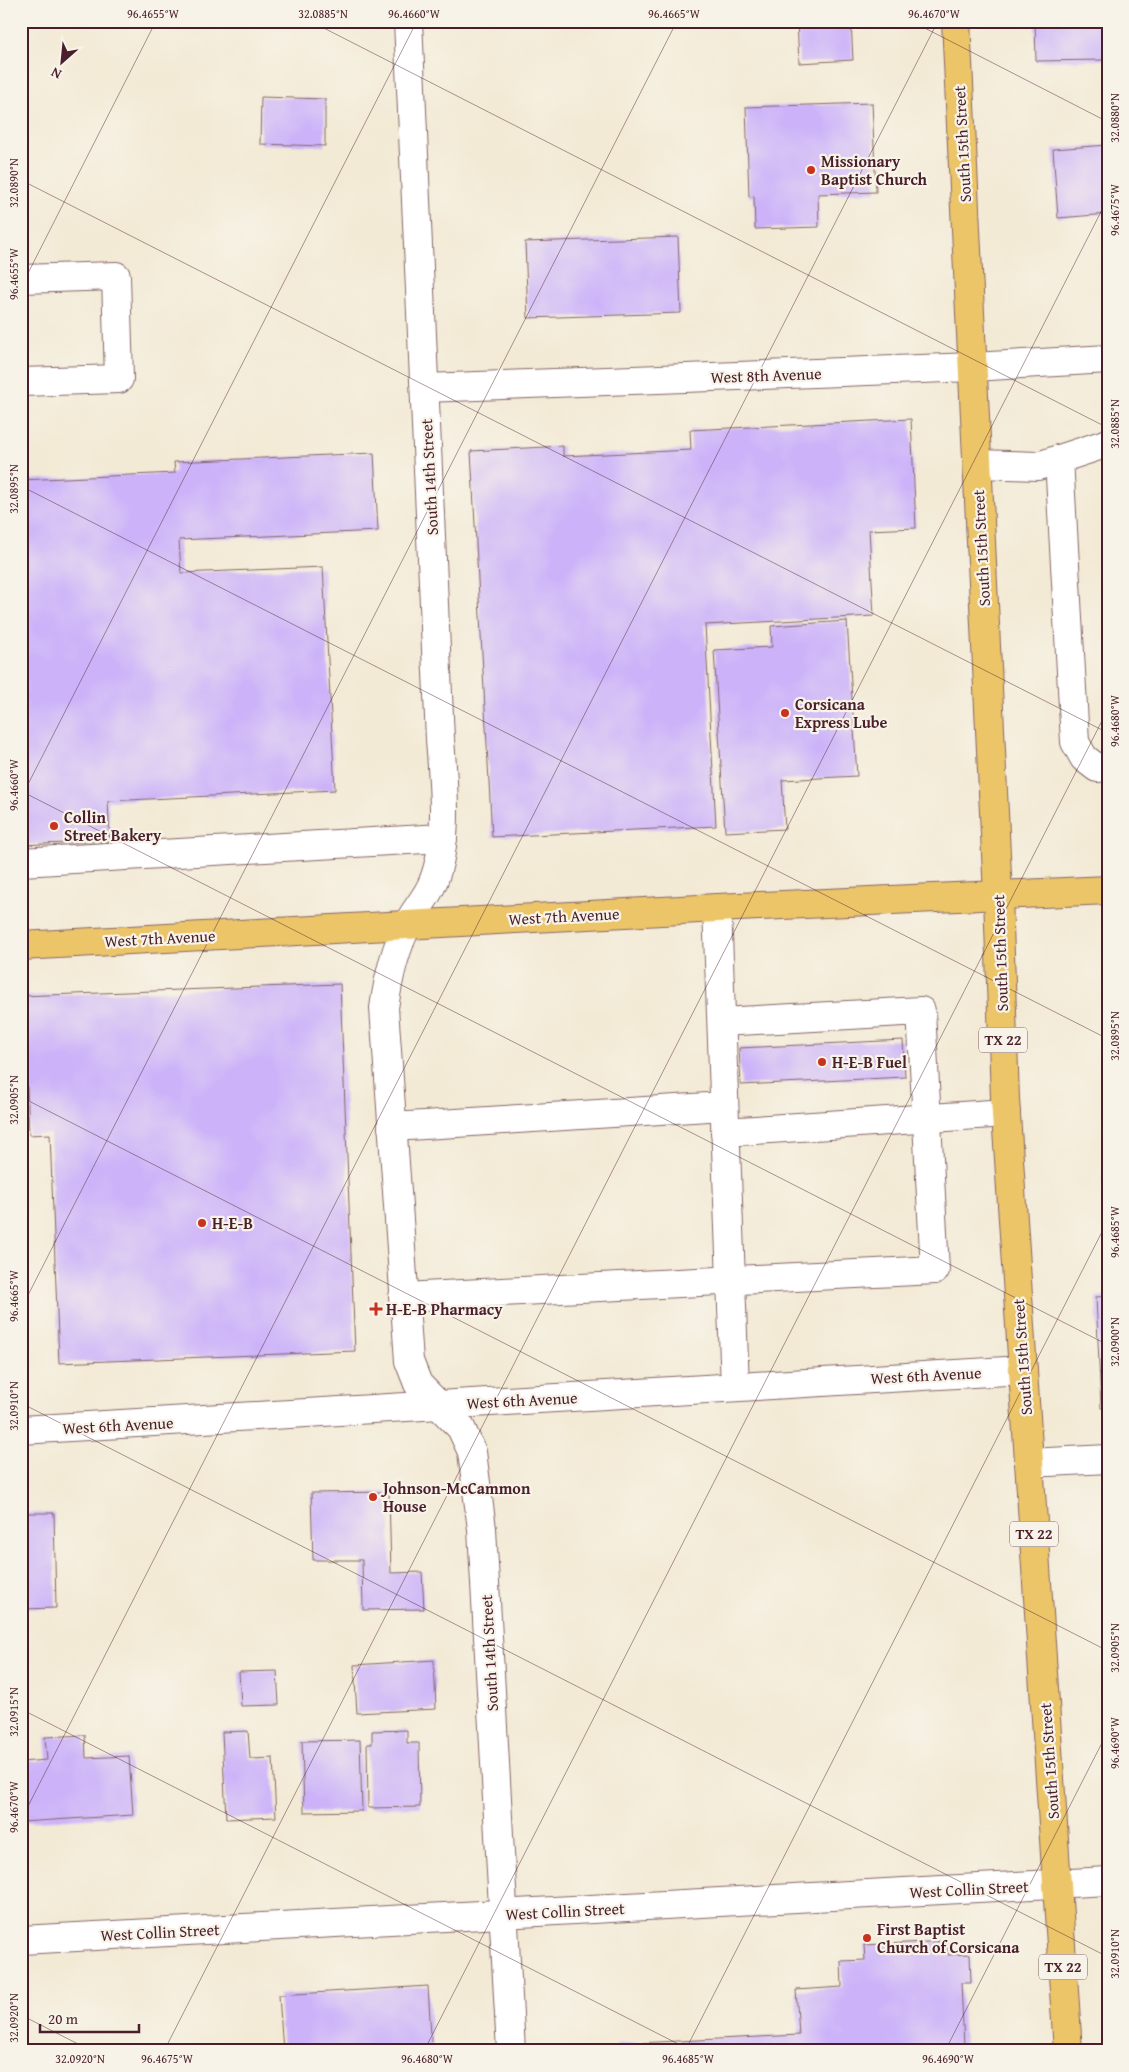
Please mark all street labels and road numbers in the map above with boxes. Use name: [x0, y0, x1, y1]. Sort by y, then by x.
street label: South 15th Street: [947, 85, 977, 203]
street label: West 8th Avenue: [710, 361, 822, 389]
street label: South 14th Street: [414, 418, 444, 536]
street label: South 15th Street: [966, 489, 996, 607]
street label: South 15th Street: [986, 894, 1014, 1012]
street label: West 7th Avenue: [508, 901, 620, 931]
street label: West 7th Avenue: [104, 923, 216, 953]
road number: TX 22: [979, 1028, 1027, 1052]
street label: South 15th Street: [1006, 1298, 1038, 1416]
street label: West 6th Avenue: [870, 1360, 982, 1390]
street label: West 6th Avenue: [466, 1385, 578, 1415]
street label: West 6th Avenue: [62, 1410, 174, 1440]
road number: TX 22: [1010, 1522, 1058, 1546]
street label: South 14th Street: [474, 1594, 504, 1712]
street label: South 15th Street: [1033, 1702, 1065, 1820]
street label: West Collin Street: [909, 1874, 1030, 1904]
street label: West Collin Street: [505, 1896, 626, 1926]
street label: West Collin Street: [100, 1917, 221, 1947]
road number: TX 22: [1039, 1954, 1087, 1980]

